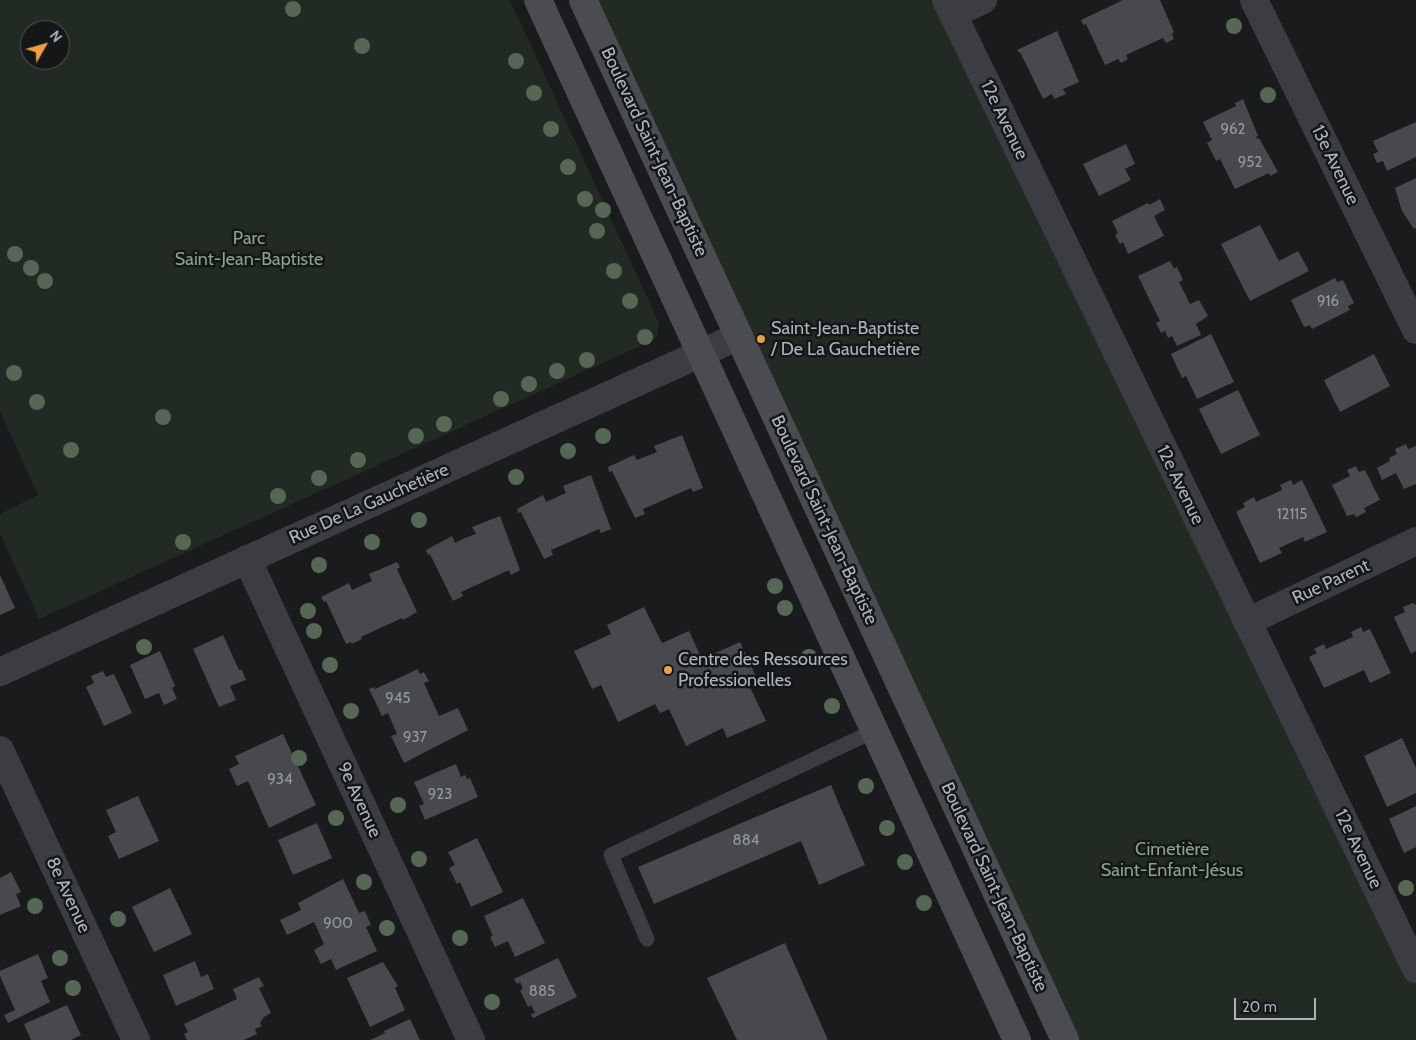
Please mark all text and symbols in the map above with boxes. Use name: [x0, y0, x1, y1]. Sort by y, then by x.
north arrow: [20, 20, 70, 70]
text: N: [46, 27, 66, 46]
street label: Boulevard Saint-Jean-Baptiste: [596, 44, 712, 260]
street label: 12e Avenue: [976, 77, 1032, 163]
house number: 962: [1221, 121, 1245, 139]
street label: 13e Avenue: [1306, 122, 1364, 208]
house number: 952: [1238, 154, 1262, 172]
park label: Parc Saint-Jean-Baptiste: [175, 228, 323, 270]
house number: 916: [1317, 293, 1339, 311]
place label: Saint-Jean-Baptiste / De La Gauchetière: [771, 318, 920, 360]
marker: Saint-Jean-Baptiste / De La Gauchetière: [755, 333, 767, 345]
street label: Boulevard Saint-Jean-Baptiste: [766, 412, 882, 628]
street label: 12e Avenue: [1152, 442, 1208, 528]
street label: Rue De La Gauchetière: [286, 459, 452, 549]
house number: 12115: [1277, 506, 1307, 524]
street label: Rue Parent: [1289, 555, 1373, 609]
place label: Centre des Ressources Professionelles: [678, 649, 848, 692]
marker: Centre des Ressources Professionelles: [662, 664, 674, 676]
house number: 945: [385, 690, 411, 708]
house number: 937: [403, 729, 427, 747]
street label: 9e Avenue: [332, 759, 386, 841]
house number: 934: [267, 771, 293, 789]
street label: Boulevard Saint-Jean-Baptiste: [936, 779, 1052, 995]
house number: 923: [428, 786, 452, 804]
street label: 12e Avenue: [1330, 806, 1386, 892]
house number: 884: [733, 832, 759, 850]
park label: Cimetière Saint-Enfant-Jésus: [1101, 839, 1243, 882]
street label: 8e Avenue: [41, 854, 95, 936]
house number: 900: [323, 915, 353, 933]
house number: 885: [529, 983, 555, 1001]
scale bar: [1236, 988, 1318, 1020]
text: 20 m: [1242, 998, 1277, 1016]

